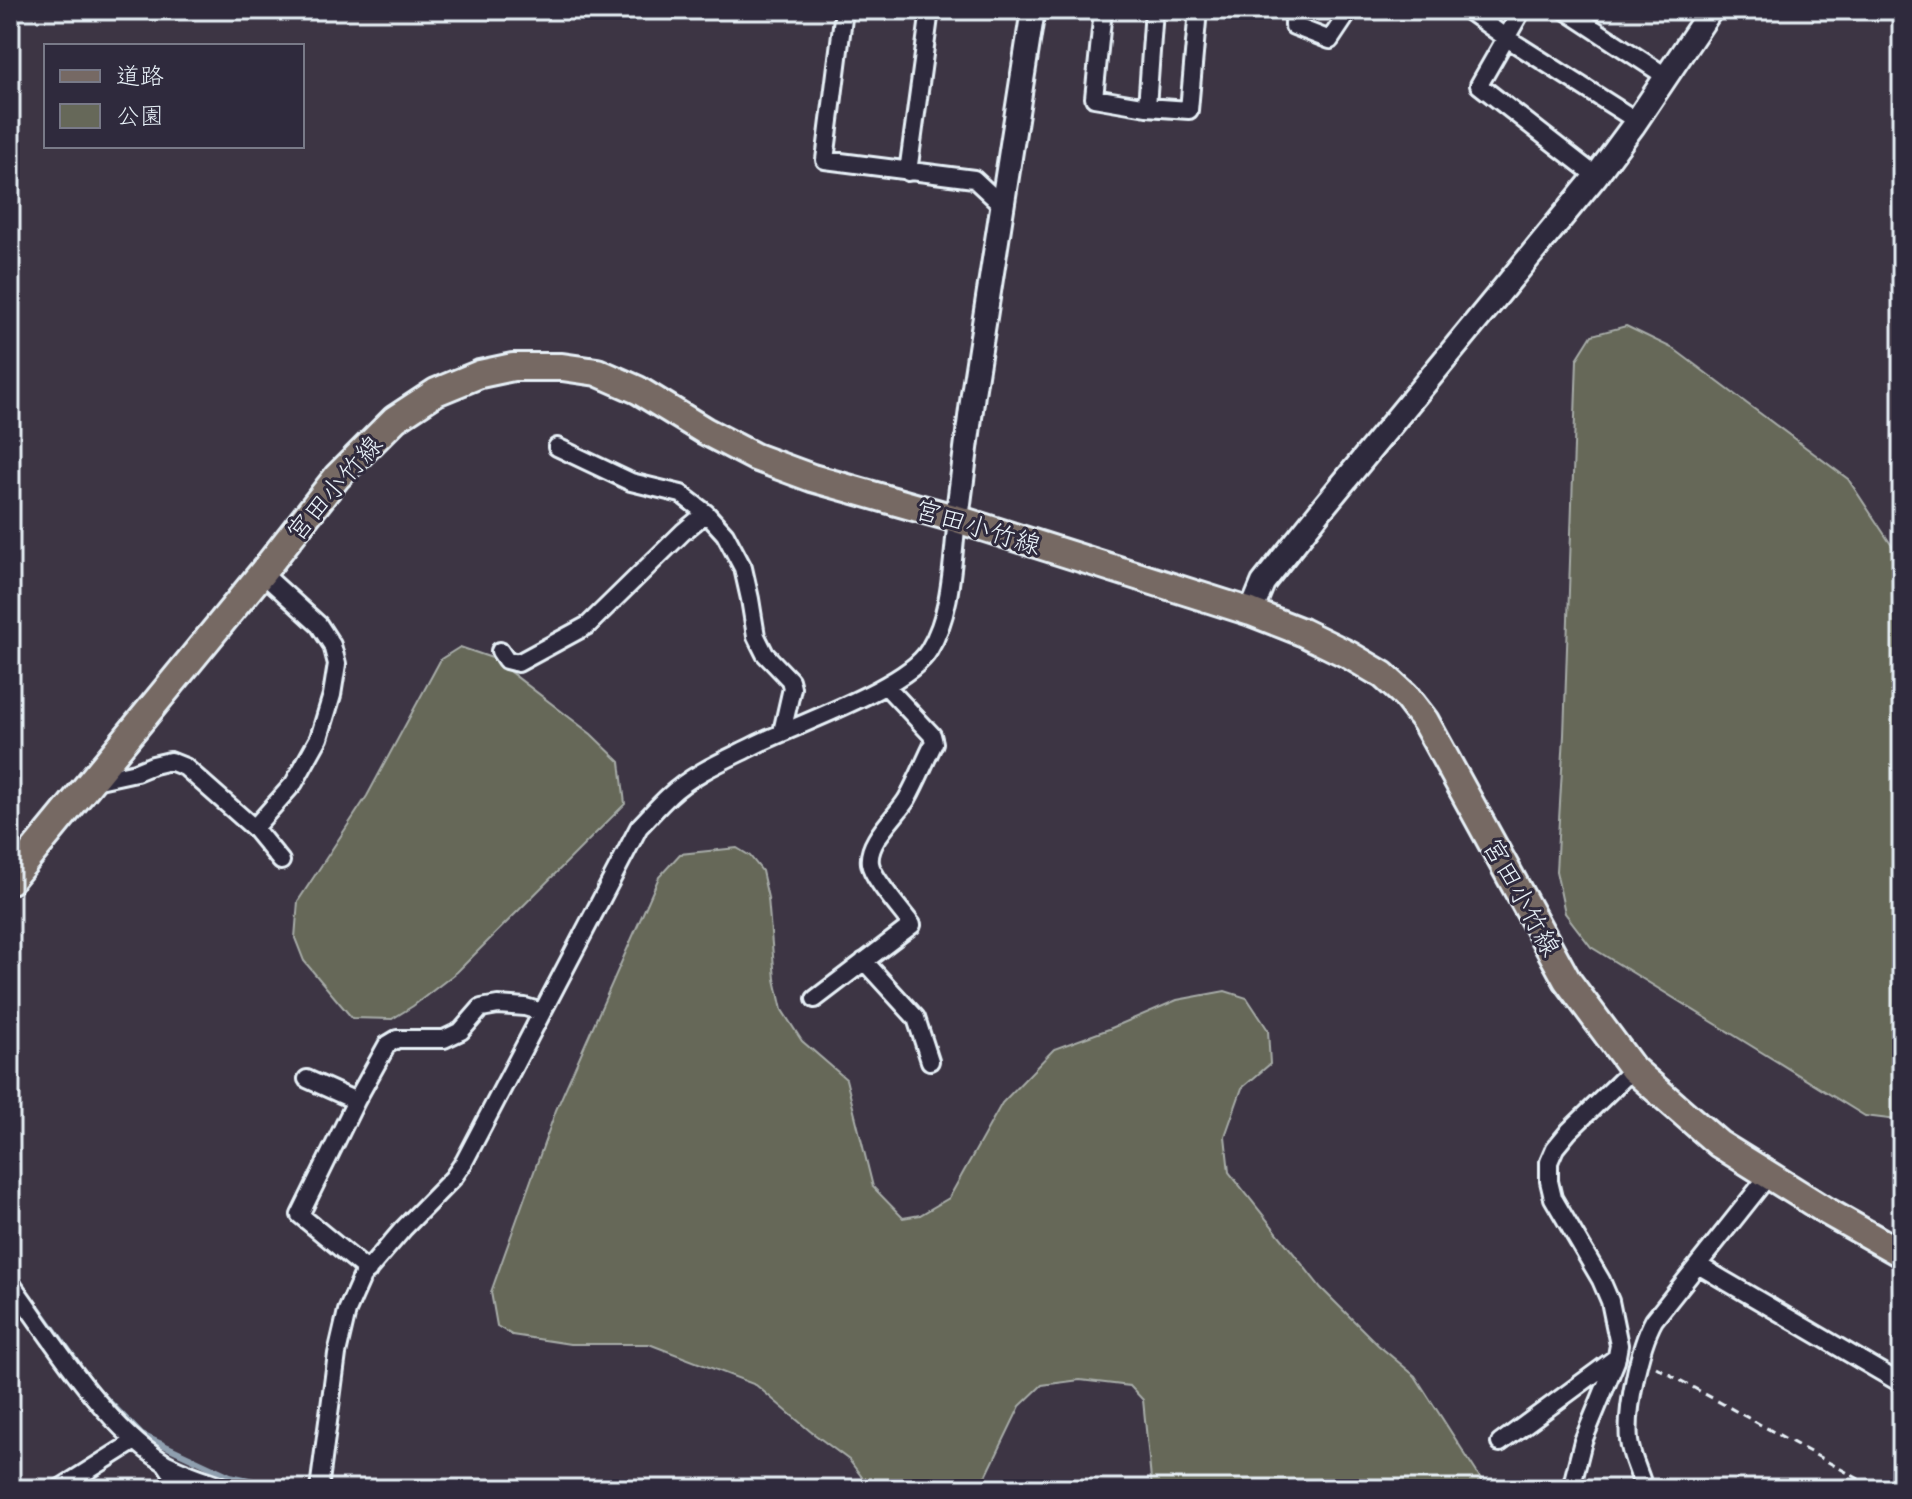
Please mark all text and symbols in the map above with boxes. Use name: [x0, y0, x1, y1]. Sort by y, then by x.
legend: [44, 44, 304, 148]
text: 道路: [116, 62, 164, 91]
text: 公園: [116, 102, 164, 131]
street label: 宮田小竹線: [280, 429, 389, 548]
street label: 宮田小竹線: [911, 494, 1045, 562]
street label: 宮田小竹線: [1476, 833, 1567, 962]

